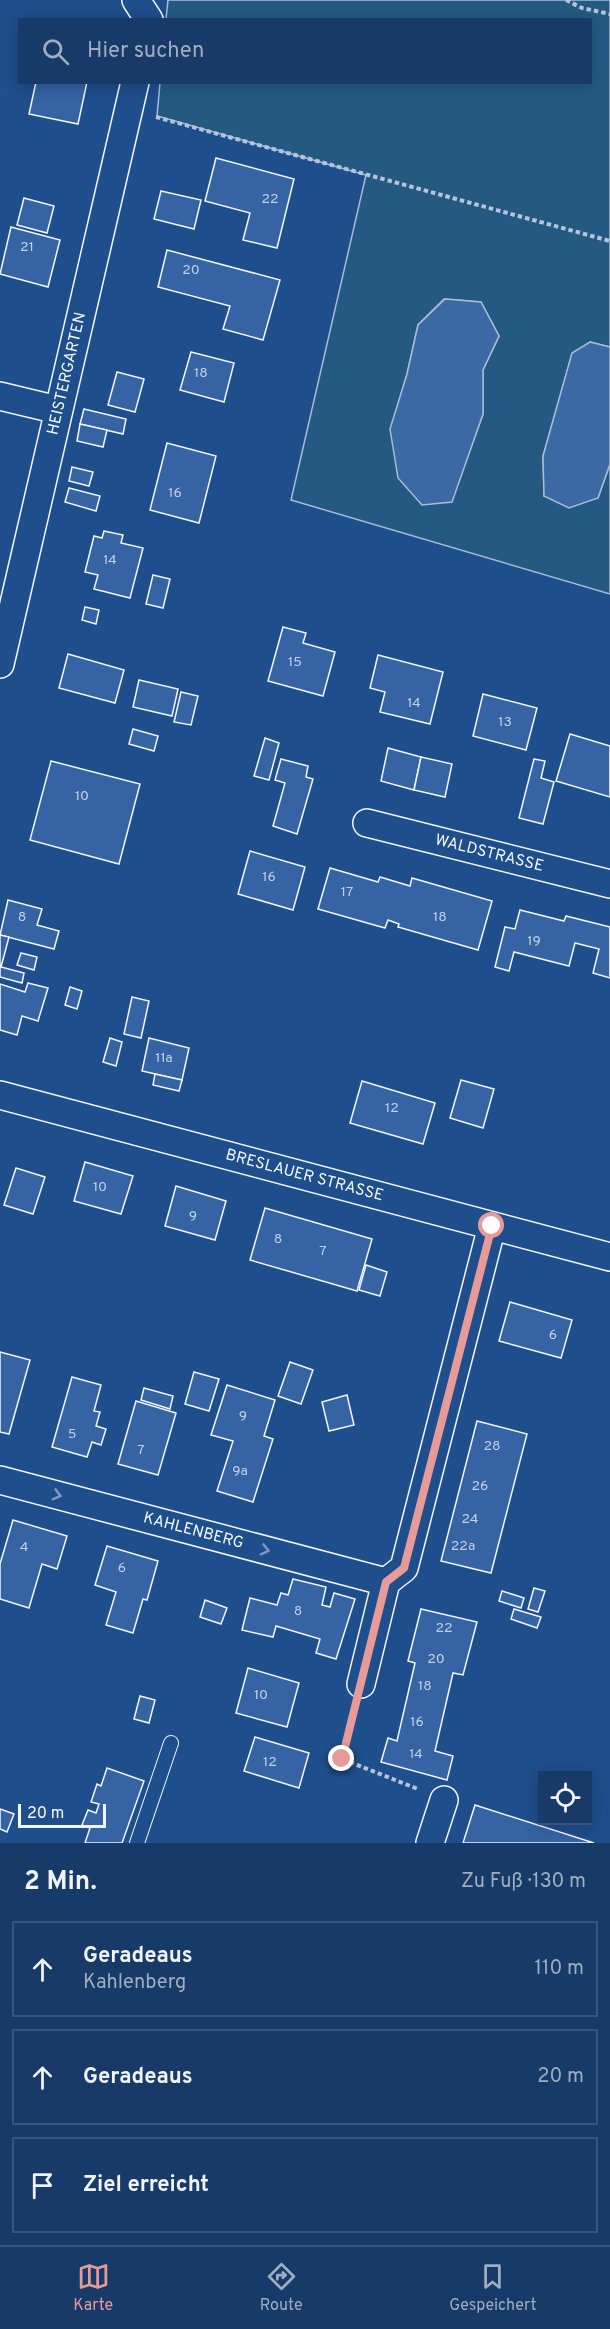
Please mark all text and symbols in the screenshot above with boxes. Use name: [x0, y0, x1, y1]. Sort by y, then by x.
search box: [18, 18, 592, 84]
icon: search: [39, 35, 72, 68]
text: Hier suchen: [87, 38, 204, 65]
house number: 22: [261, 191, 279, 208]
house number: 21: [20, 239, 34, 256]
house number: 20: [182, 262, 200, 279]
street label: HEISTERGARTEN: [43, 310, 91, 437]
house number: 18: [194, 365, 208, 382]
house number: 16: [168, 485, 182, 502]
house number: 14: [103, 552, 117, 569]
house number: 15: [288, 654, 302, 671]
house number: 14: [407, 695, 421, 712]
house number: 13: [498, 714, 512, 731]
house number: 10: [75, 788, 89, 805]
street label: WALDSTRASSE: [433, 830, 546, 877]
house number: 16: [262, 869, 276, 886]
house number: 17: [341, 884, 353, 901]
house number: 8: [18, 909, 26, 926]
house number: 18: [433, 909, 447, 926]
house number: 19: [527, 933, 541, 950]
house number: 11a: [155, 1050, 173, 1067]
house number: 12: [385, 1100, 399, 1117]
street label: BRESLAUER STRASSE: [223, 1145, 386, 1206]
house number: 10: [93, 1179, 107, 1196]
house number: 9: [189, 1208, 197, 1225]
route start: [478, 1212, 504, 1238]
house number: 8: [274, 1231, 282, 1248]
house number: 7: [319, 1243, 327, 1260]
house number: 6: [549, 1327, 557, 1344]
house number: 9: [239, 1408, 247, 1425]
house number: 5: [68, 1426, 76, 1443]
house number: 28: [483, 1438, 501, 1455]
house number: 7: [137, 1442, 145, 1459]
house number: 9a: [232, 1463, 248, 1480]
house number: 26: [472, 1478, 488, 1495]
one-way arrow: [51, 1488, 61, 1501]
street label: KAHLENBERG: [141, 1508, 246, 1554]
house number: 24: [461, 1511, 479, 1528]
house number: 22a: [451, 1538, 475, 1555]
house number: 4: [20, 1539, 28, 1556]
one-way arrow: [260, 1543, 270, 1556]
house number: 6: [118, 1560, 126, 1577]
house number: 8: [294, 1603, 302, 1620]
house number: 22: [435, 1620, 453, 1637]
house number: 20: [427, 1651, 445, 1668]
house number: 18: [418, 1678, 432, 1695]
house number: 10: [254, 1687, 268, 1704]
house number: 16: [410, 1714, 424, 1731]
route end: [328, 1745, 354, 1771]
house number: 14: [409, 1746, 423, 1763]
house number: 12: [263, 1754, 277, 1771]
map controls: [538, 1771, 592, 1825]
button: locate: [538, 1771, 592, 1825]
scale bar: [18, 1801, 106, 1828]
text: 20 m: [27, 1804, 64, 1824]
text: 2 Min.: [24, 1866, 97, 1899]
text: Zu Fuß · 130 m: [461, 1869, 586, 1895]
text: Geradeaus: [83, 1943, 193, 1970]
icon: ahead: [26, 1953, 59, 1986]
text: 110 m: [535, 1956, 584, 1982]
text: Kahlenberg: [83, 1970, 186, 1996]
icon: ahead: [26, 2061, 59, 2094]
text: Geradeaus: [83, 2064, 193, 2091]
text: 20 m: [537, 2064, 584, 2090]
icon: arrive: [26, 2169, 59, 2202]
text: Ziel erreicht: [83, 2172, 209, 2199]
tab: Karte: [73, 2260, 113, 2316]
tab: Route: [260, 2260, 303, 2316]
tab: Gespeichert: [449, 2260, 537, 2316]

